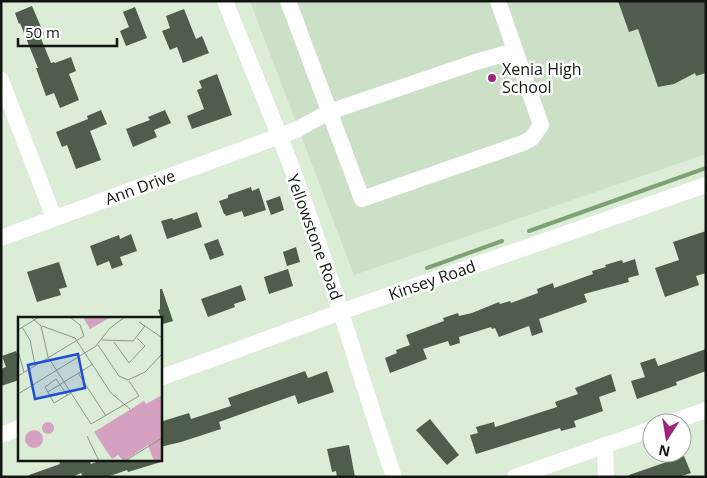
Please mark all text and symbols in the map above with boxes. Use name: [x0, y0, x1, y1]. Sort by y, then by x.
scale bar: [18, 15, 116, 47]
text: 50 m: [25, 22, 60, 42]
place label: Xenia High School: [502, 58, 581, 98]
marker: Xenia High School: [486, 72, 498, 84]
street label: Ann Drive: [102, 164, 178, 210]
street label: Yellowstone Road: [282, 171, 348, 303]
street label: Kinsey Road: [386, 255, 478, 305]
inset map: [18, 317, 161, 460]
north arrow: [642, 413, 692, 463]
text: N: [657, 441, 672, 462]

